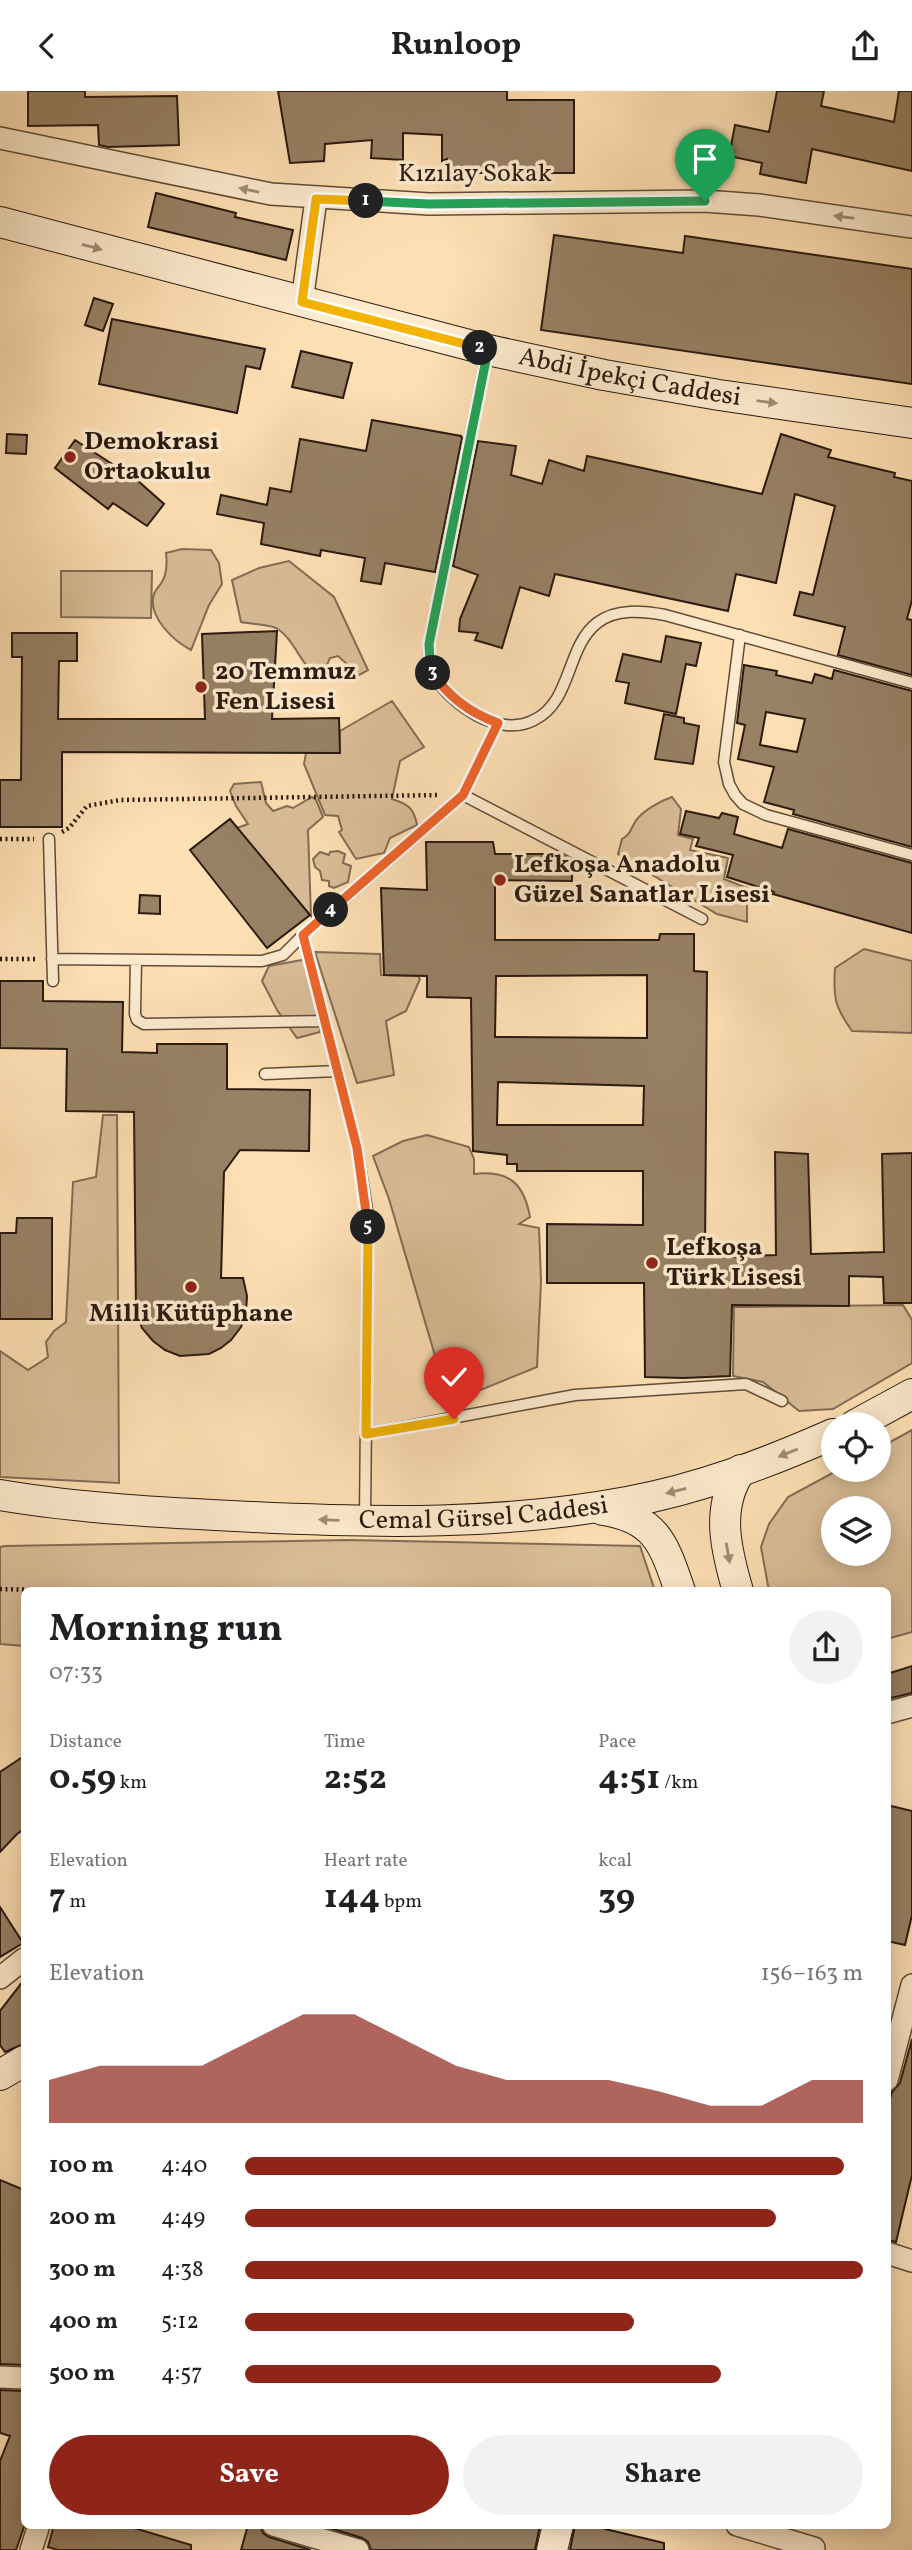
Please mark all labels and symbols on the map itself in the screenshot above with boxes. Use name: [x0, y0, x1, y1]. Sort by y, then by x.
pin: [675, 129, 735, 201]
street label: Kızılay Sokak: [398, 156, 552, 192]
pin: 1: [348, 183, 384, 219]
one-way arrow: [238, 184, 260, 195]
one-way arrow: [833, 211, 855, 222]
one-way arrow: [82, 242, 104, 253]
pin: 2: [462, 331, 498, 365]
street label: Abdi İpekçi Caddesi: [515, 339, 743, 416]
one-way arrow: [756, 397, 778, 408]
place label: Demokrasi Ortaokulu: [84, 424, 219, 490]
marker: Demokrasi Ortaokulu: [62, 449, 78, 465]
place label: 20 Temmuz Fen Lisesi: [215, 654, 356, 720]
pin: 3: [416, 655, 450, 691]
marker: 20 Temmuz Fen Lisesi: [193, 679, 209, 695]
place label: Lefkoşa Anadolu Güzel Sanatlar Lisesi: [514, 847, 770, 913]
marker: Lefkoşa Anadolu Güzel Sanatlar Lisesi: [492, 872, 508, 888]
pin: 4: [314, 893, 348, 927]
pin: 5: [350, 1209, 386, 1245]
place label: Lefkoşa Türk Lisesi: [666, 1230, 802, 1296]
marker: Lefkoşa Türk Lisesi: [644, 1255, 660, 1271]
marker: Milli Kütüphane: [183, 1279, 199, 1295]
place label: Milli Kütüphane: [89, 1296, 293, 1332]
pin: [424, 1347, 484, 1419]
one-way arrow: [777, 1448, 798, 1459]
one-way arrow: [665, 1486, 687, 1497]
street label: Cemal Gürsel Caddesi: [359, 1488, 611, 1539]
one-way arrow: [318, 1515, 340, 1526]
one-way arrow: [723, 1543, 734, 1565]

